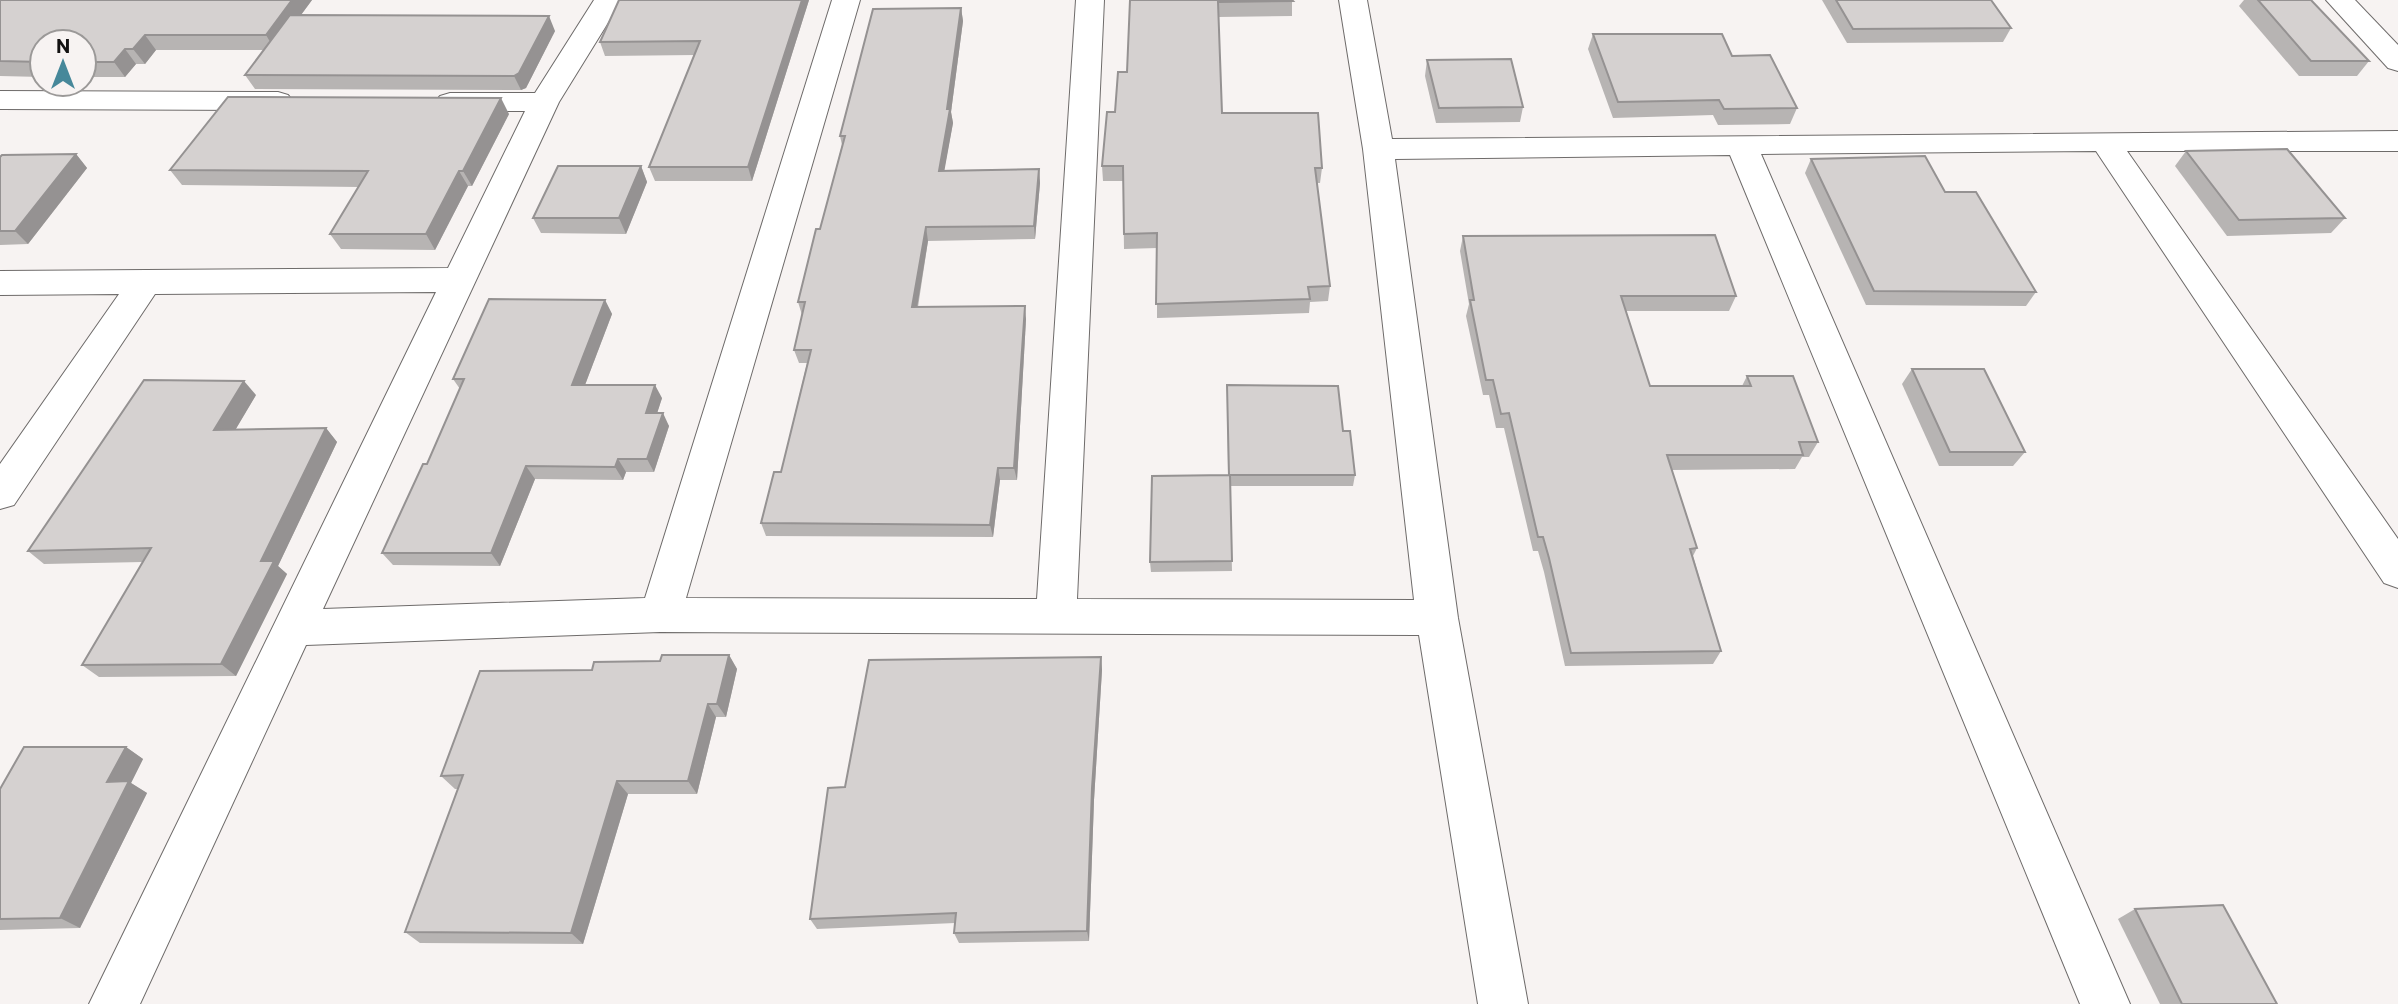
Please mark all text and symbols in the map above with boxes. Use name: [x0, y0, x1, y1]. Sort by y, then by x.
north arrow: [28, 28, 98, 98]
text: N: [56, 34, 70, 57]

